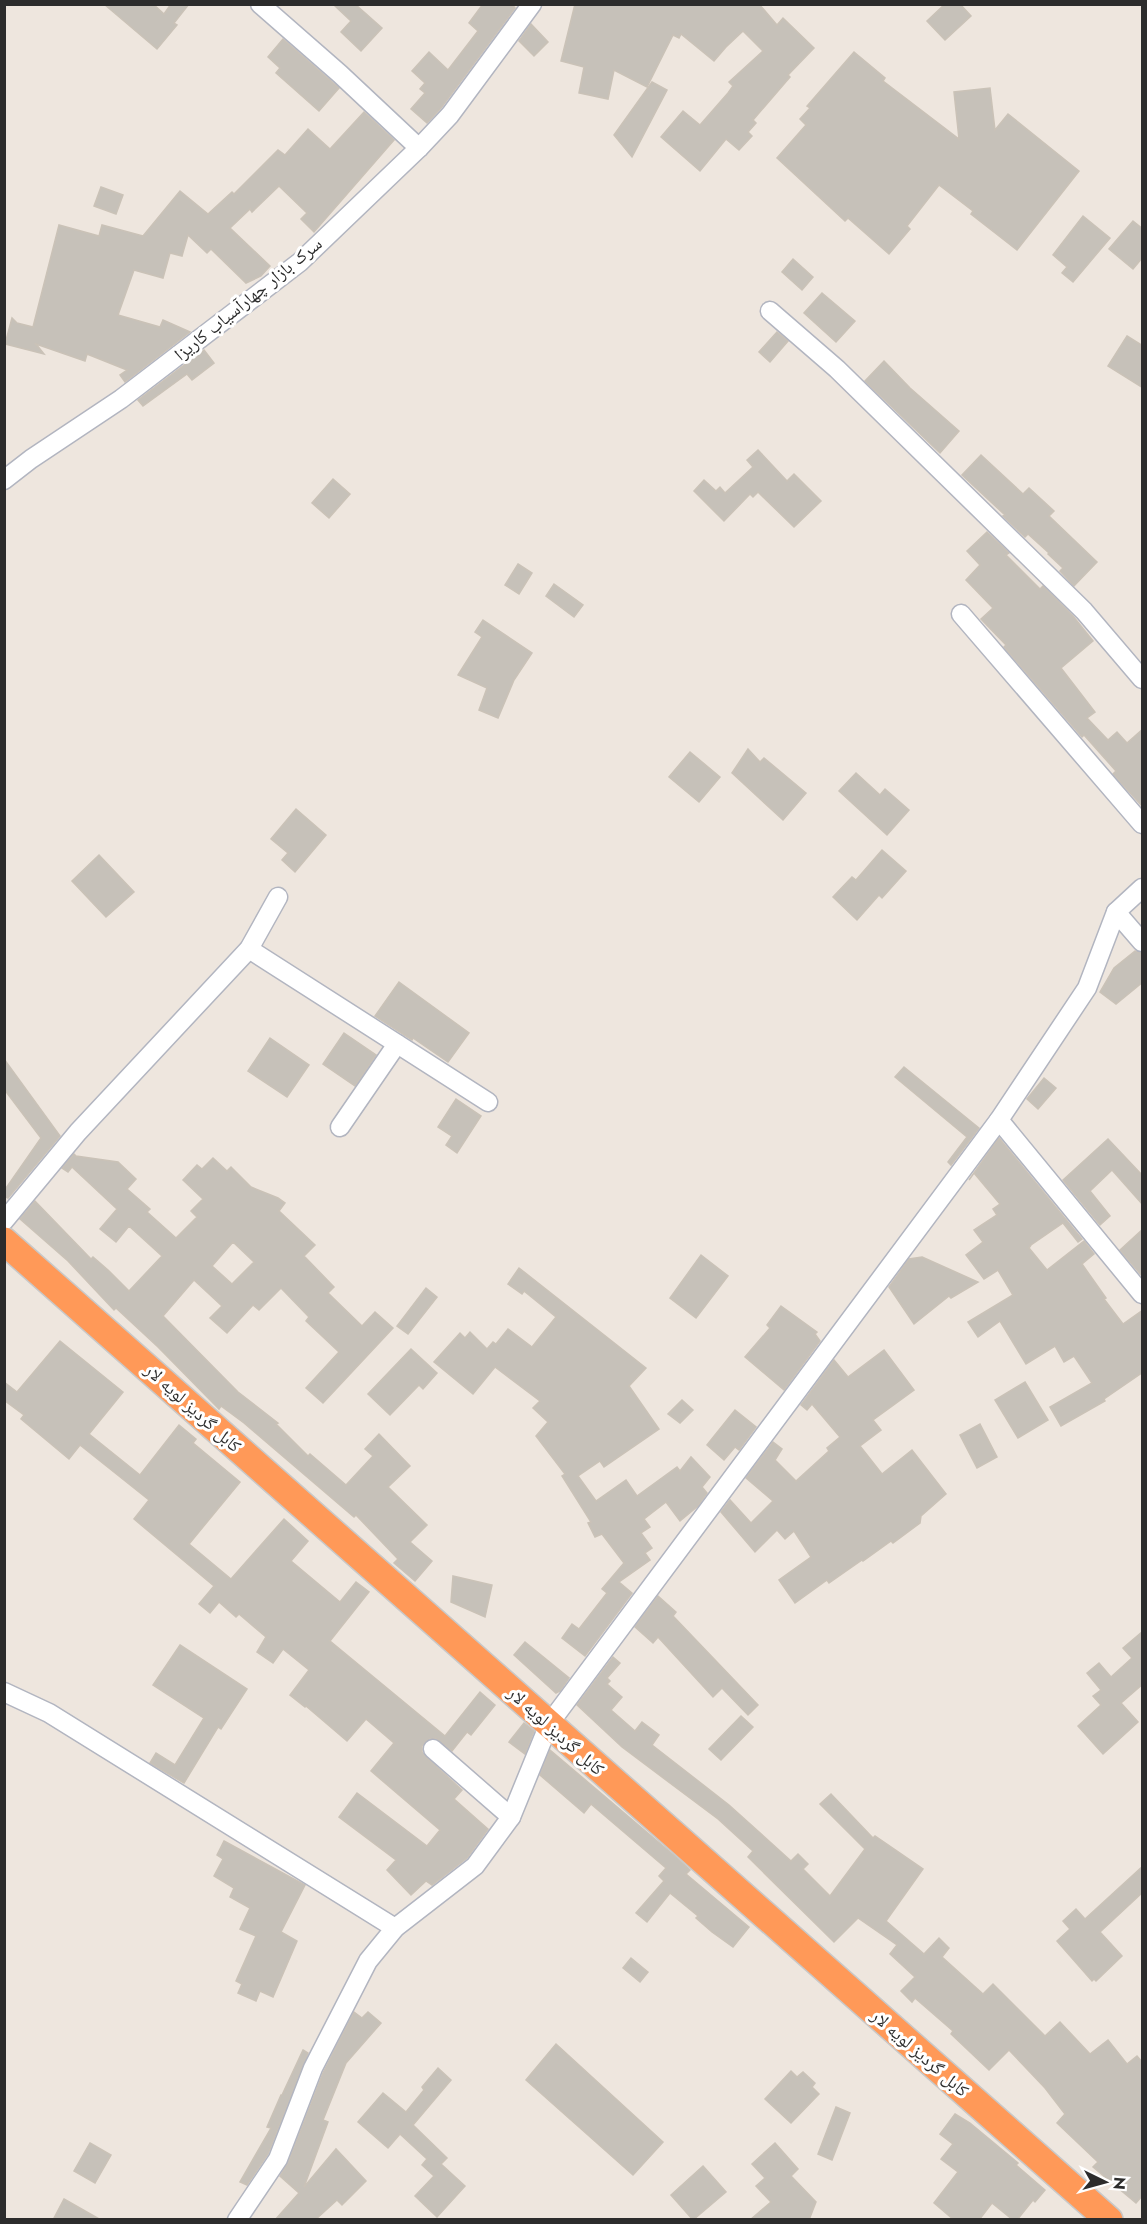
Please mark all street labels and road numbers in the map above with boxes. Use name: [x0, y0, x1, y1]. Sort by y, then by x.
street label: سرک بازار چهارآسیاب کاریزا: [168, 231, 328, 367]
street label: کابل گردیز لویه لار: [138, 1357, 248, 1459]
street label: کابل گردیز لویه لار: [501, 1680, 611, 1782]
street label: کابل گردیز لویه لار: [865, 2002, 975, 2103]

